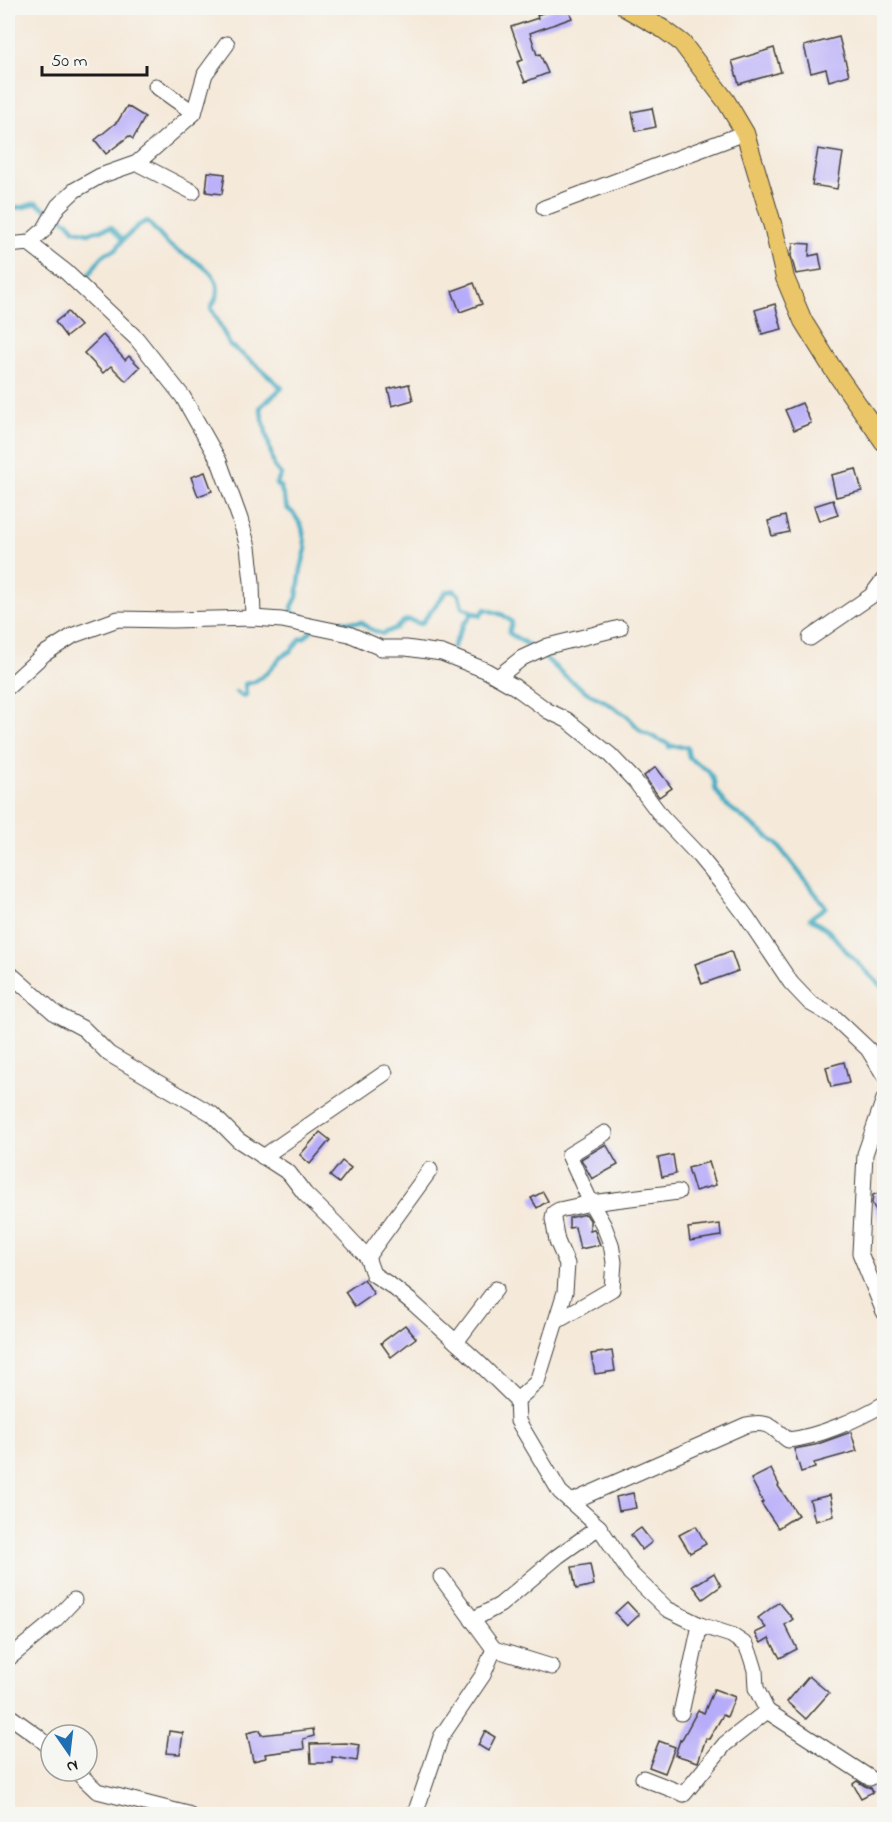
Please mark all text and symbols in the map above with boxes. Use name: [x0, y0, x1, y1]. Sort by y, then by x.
scale bar: [42, 39, 147, 77]
text: 50 m: [51, 49, 88, 75]
north arrow: [39, 1723, 99, 1783]
text: N: [64, 1753, 80, 1779]

